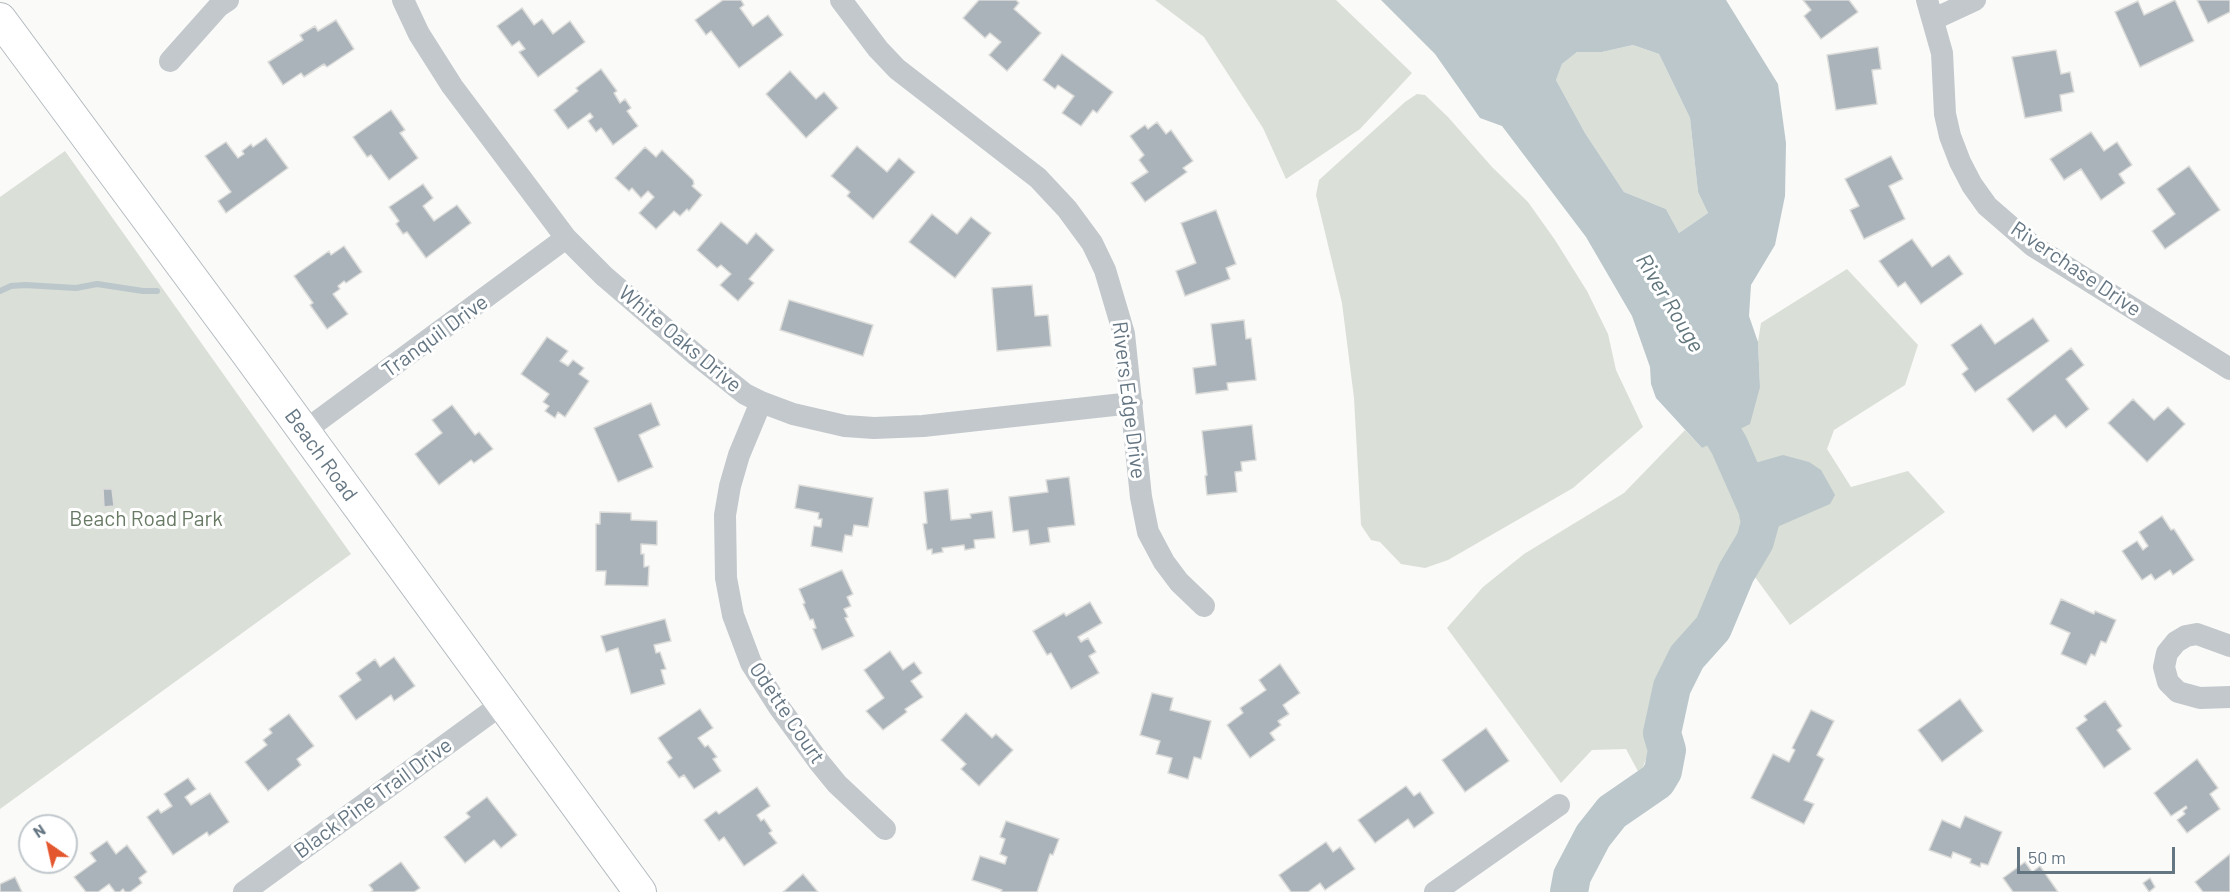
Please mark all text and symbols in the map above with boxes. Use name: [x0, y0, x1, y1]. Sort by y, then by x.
street label: Riverchase Drive: [2006, 216, 2146, 322]
water label: River Rouge: [1630, 249, 1710, 357]
street label: White Oaks Drive: [613, 280, 747, 398]
street label: Tranquil Drive: [377, 289, 493, 383]
street label: Rivers Edge Drive: [1107, 320, 1151, 480]
street label: Beach Road: [279, 404, 363, 506]
park label: Beach Road Park: [69, 506, 223, 532]
street label: Odette Court: [744, 657, 830, 769]
street label: Black Pine Trail Drive: [289, 732, 457, 864]
north arrow: [18, 814, 78, 874]
text: N: [29, 819, 48, 841]
scale bar: [2020, 835, 2178, 873]
text: 50 m: [2028, 846, 2066, 868]

